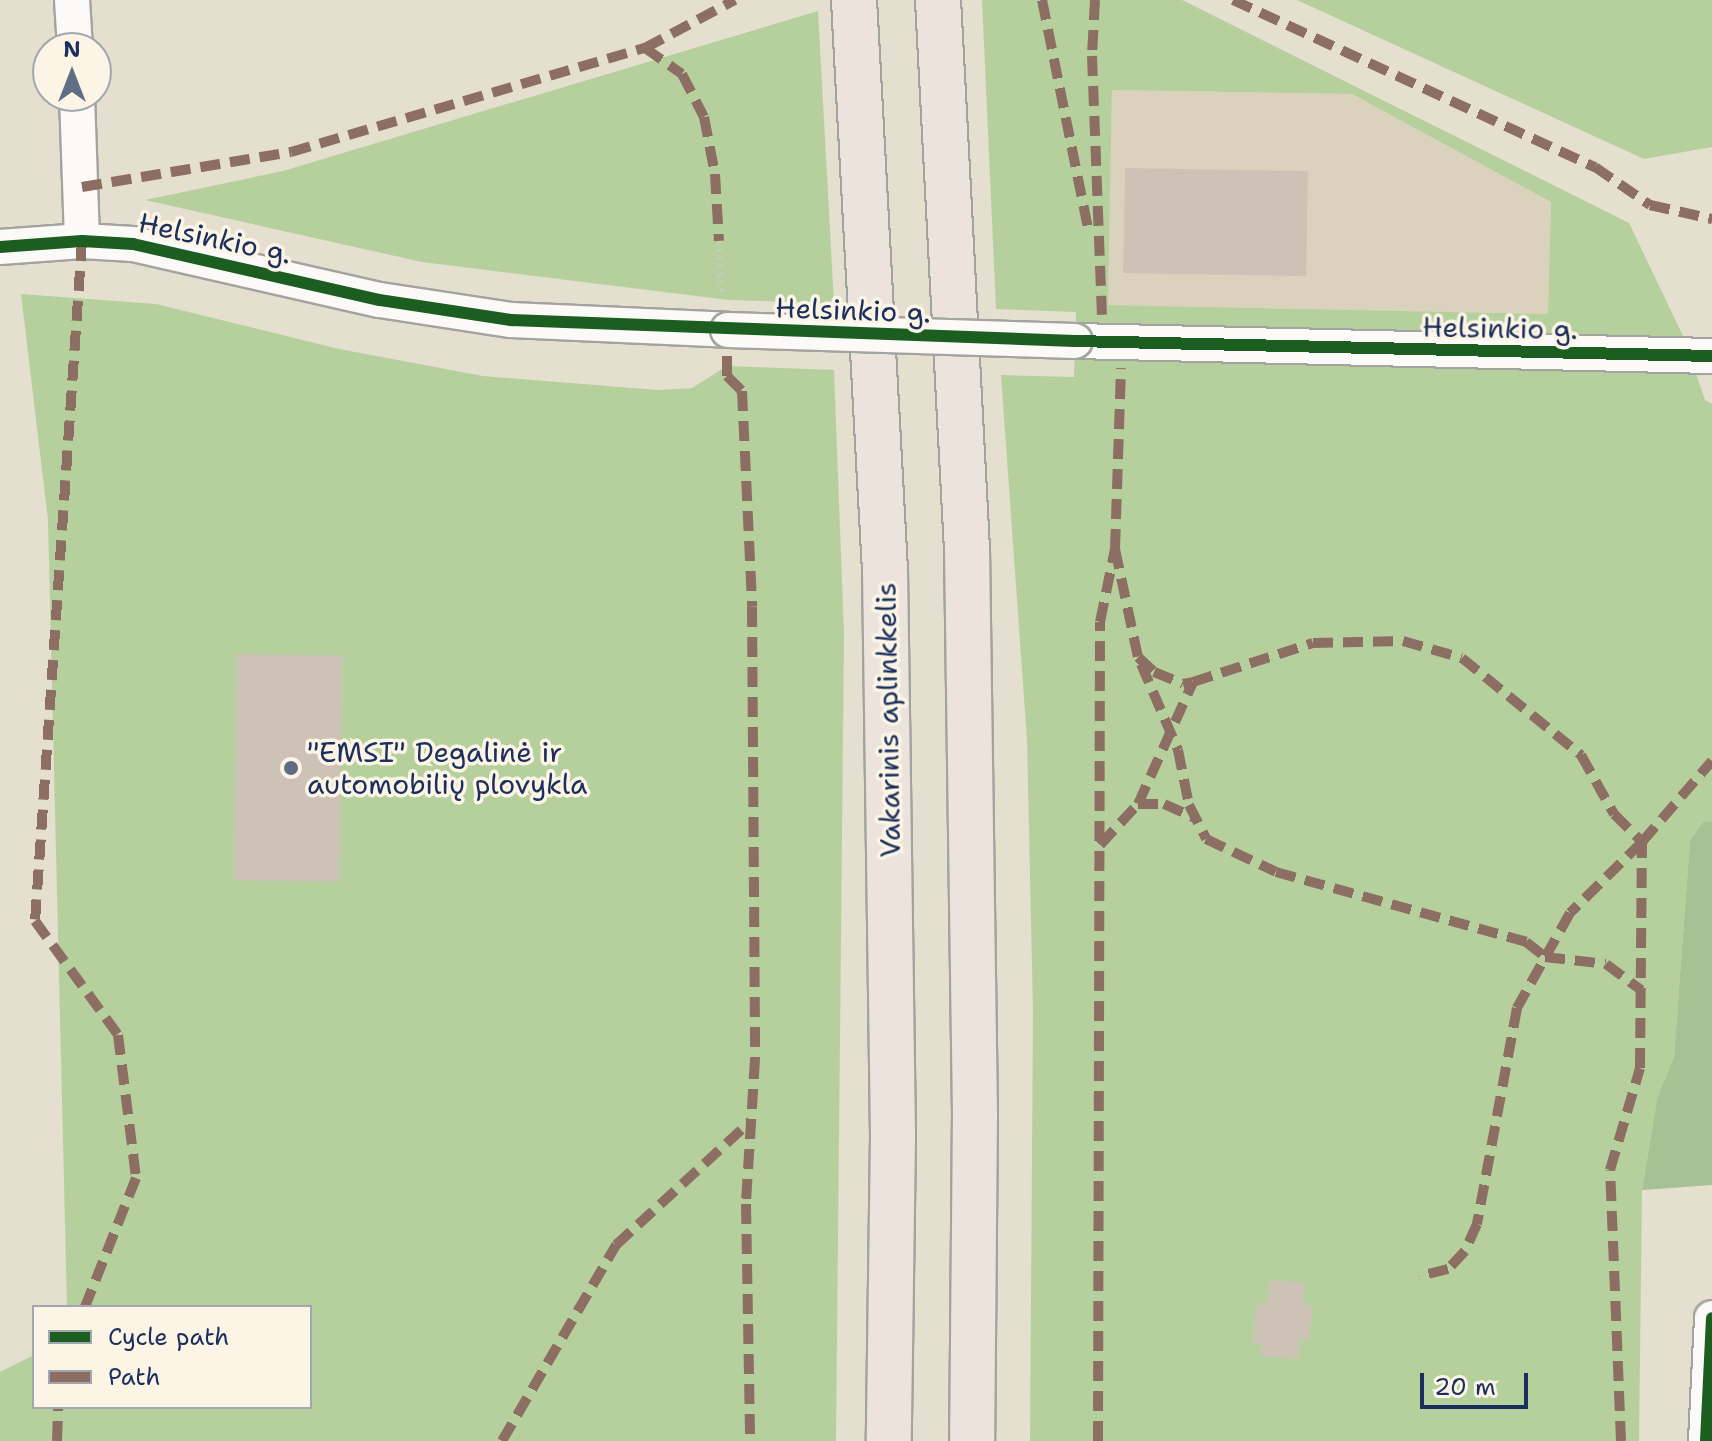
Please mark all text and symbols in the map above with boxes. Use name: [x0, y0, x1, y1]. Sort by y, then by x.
north arrow: [32, 32, 112, 112]
text: N: [63, 35, 81, 64]
street label: Helsinkio g.: [135, 205, 295, 271]
street label: Helsinkio g.: [775, 290, 931, 330]
street label: Helsinkio g.: [1422, 310, 1578, 346]
street label: Vakarinis aplinkkelis: [869, 582, 907, 858]
place label: "EMSI" Degalinė ir automobilių plovykla: [307, 735, 587, 801]
marker: "EMSI" Degalinė ir automobilių plovykla: [282, 759, 300, 777]
legend: [32, 1305, 312, 1409]
text: Cycle path: [108, 1321, 229, 1353]
scale bar: [1424, 1357, 1532, 1407]
text: Path: [108, 1361, 160, 1393]
text: 20 m: [1434, 1371, 1496, 1403]

